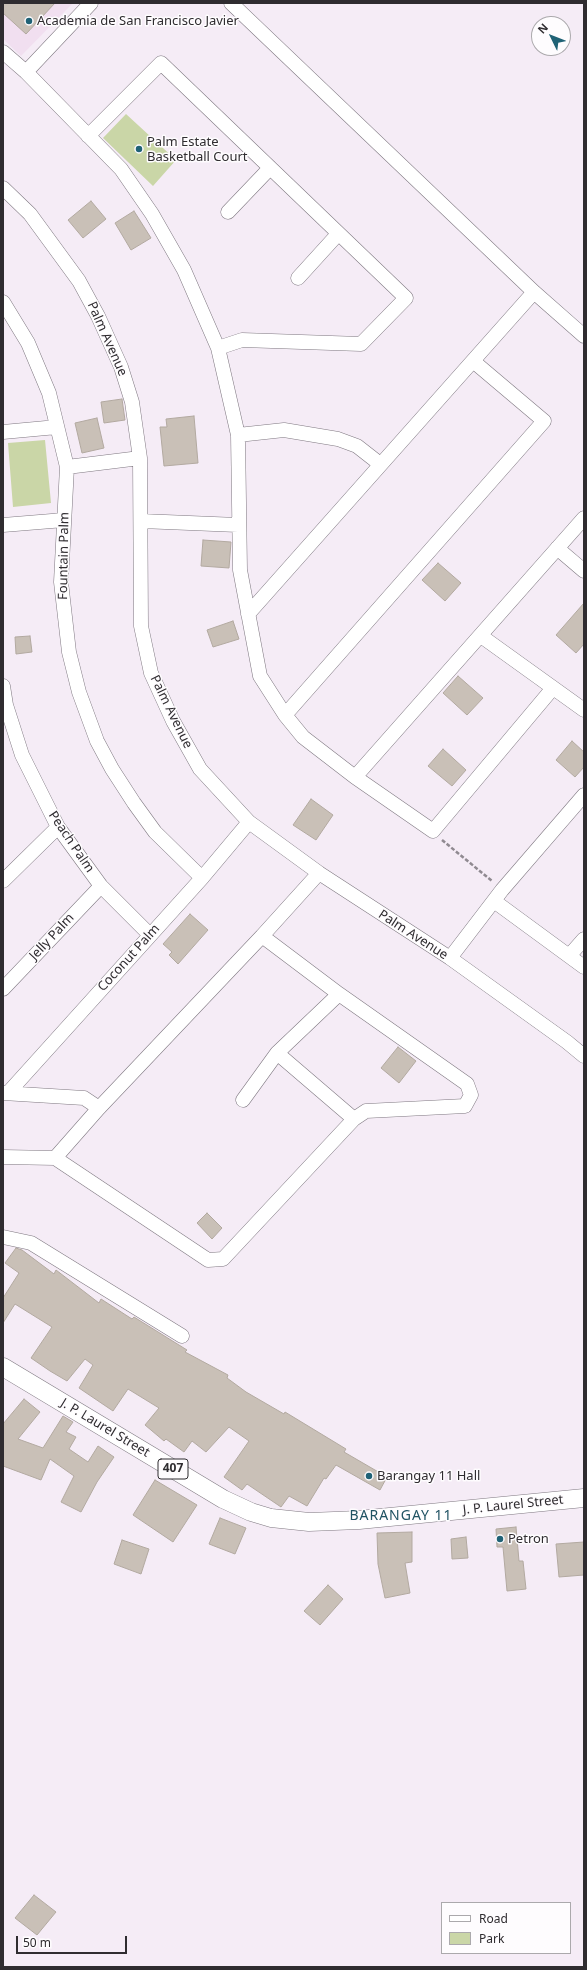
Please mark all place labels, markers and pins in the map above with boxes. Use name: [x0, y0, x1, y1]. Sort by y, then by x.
place label: Academia de San Francisco Javier: [37, 13, 239, 29]
marker: Academia de San Francisco Javier: [24, 16, 34, 26]
place label: Palm Estate Basketball Court: [147, 134, 247, 165]
marker: Palm Estate Basketball Court: [134, 144, 144, 154]
place label: Barangay 11 Hall: [377, 1468, 480, 1484]
marker: Barangay 11 Hall: [364, 1471, 374, 1481]
place label: Petron: [508, 1531, 549, 1547]
marker: Petron: [495, 1534, 505, 1544]

